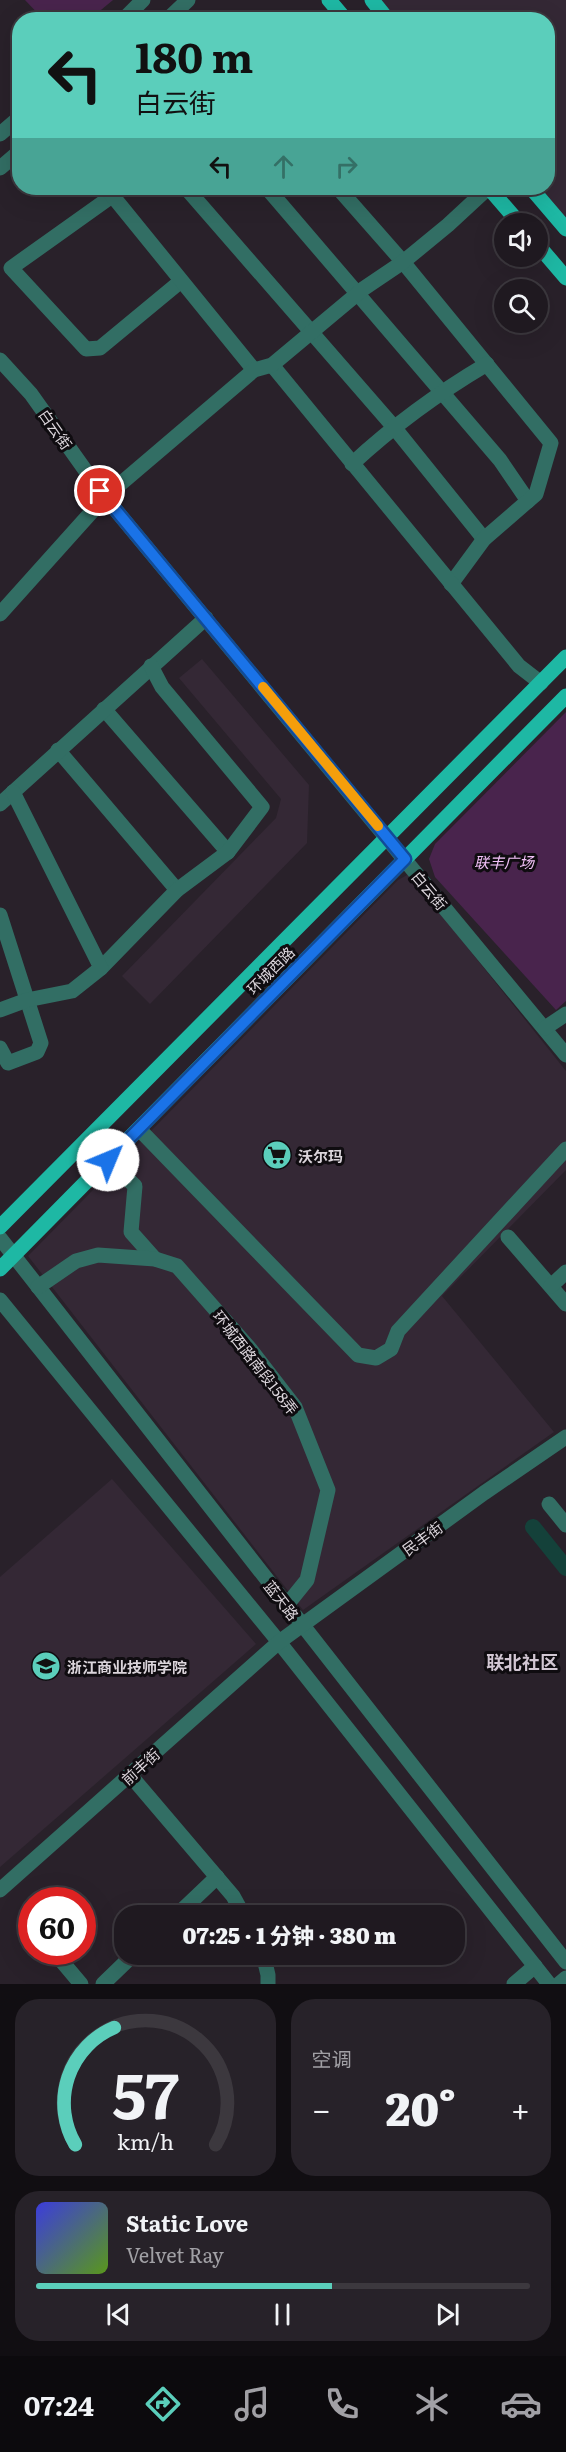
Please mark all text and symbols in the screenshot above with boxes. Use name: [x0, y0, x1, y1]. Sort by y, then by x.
text: 180 m: [135, 24, 253, 86]
icon: left: [36, 36, 114, 114]
text: 白云街: [135, 81, 216, 121]
icon: left: [204, 150, 237, 183]
icon: ahead: [267, 150, 300, 183]
icon: right: [330, 150, 363, 183]
map controls: [494, 213, 548, 333]
button: sound: [494, 213, 548, 267]
button: search: [494, 279, 548, 333]
street label: 白云街: [34, 404, 78, 454]
pin: [74, 465, 125, 516]
icon: arrive: [83, 474, 116, 507]
park label: 联丰广场: [474, 850, 536, 873]
street label: 白云街: [407, 865, 453, 915]
street label: 环城西路: [241, 941, 299, 999]
position arrow: [76, 1128, 140, 1192]
supermarket icon: 沃尔玛: [261, 1139, 293, 1171]
place label: 沃尔玛: [298, 1144, 343, 1167]
street label: 环城西路南段158弄: [208, 1305, 304, 1419]
street label: 民丰街: [397, 1515, 447, 1561]
street label: 蓝天路: [259, 1575, 305, 1625]
district label: 联北社区: [486, 1648, 558, 1675]
school or university icon: 浙江商业技师学院: [30, 1650, 62, 1682]
place label: 浙江商业技师学院: [67, 1655, 187, 1678]
street label: 前丰街: [116, 1742, 164, 1790]
speed limit sign: 60: [18, 1887, 96, 1965]
text: 07:25 · 1 分钟 · 380 m: [183, 1918, 396, 1951]
text: 空调: [312, 2043, 352, 2073]
text: 57: [112, 2046, 179, 2138]
text: 20°: [385, 2073, 456, 2140]
text: −: [312, 2083, 331, 2132]
text: +: [511, 2083, 530, 2132]
text: km/h: [117, 2125, 174, 2157]
text: Static Love: [126, 2206, 248, 2239]
text: Velvet Ray: [126, 2239, 224, 2269]
icon: previous: [102, 2298, 135, 2331]
icon: pause: [266, 2298, 299, 2331]
icon: next: [431, 2298, 464, 2331]
icon: directions: [142, 2383, 184, 2425]
icon: music: [231, 2383, 273, 2425]
icon: phone: [321, 2383, 363, 2425]
icon: climate: [411, 2383, 453, 2425]
icon: car: [500, 2383, 542, 2425]
text: 07:24: [24, 2384, 94, 2424]

